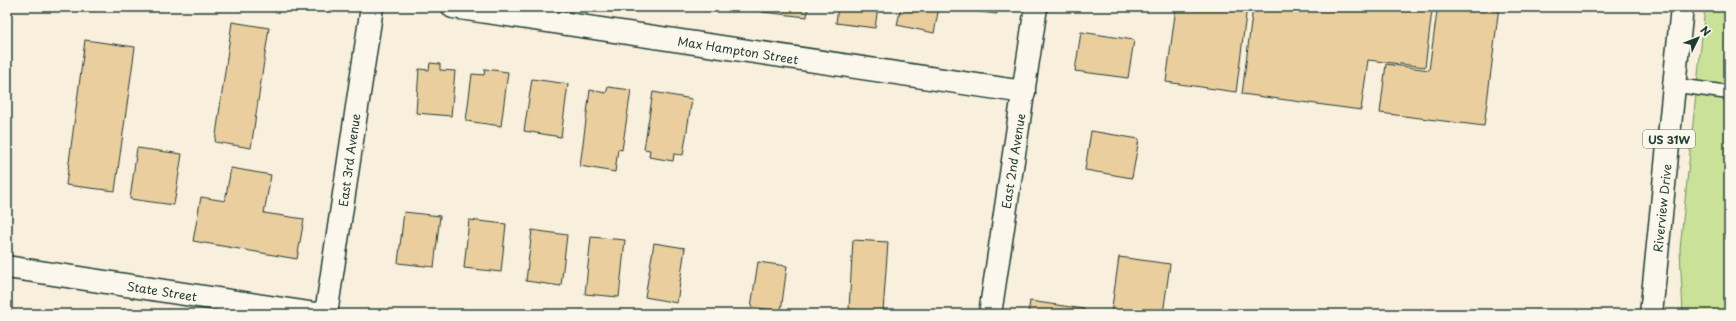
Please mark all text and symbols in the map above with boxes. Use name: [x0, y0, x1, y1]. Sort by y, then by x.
north arrow: [1678, 18, 1718, 58]
text: N: [1696, 22, 1715, 40]
street label: Max Hampton Street: [676, 32, 800, 68]
street label: East 3rd Avenue: [334, 112, 365, 208]
street label: East 2nd Avenue: [997, 112, 1029, 210]
road number: US 31W: [1643, 130, 1695, 148]
street label: Riverview Drive: [1648, 163, 1676, 253]
street label: State Street: [126, 277, 198, 305]

